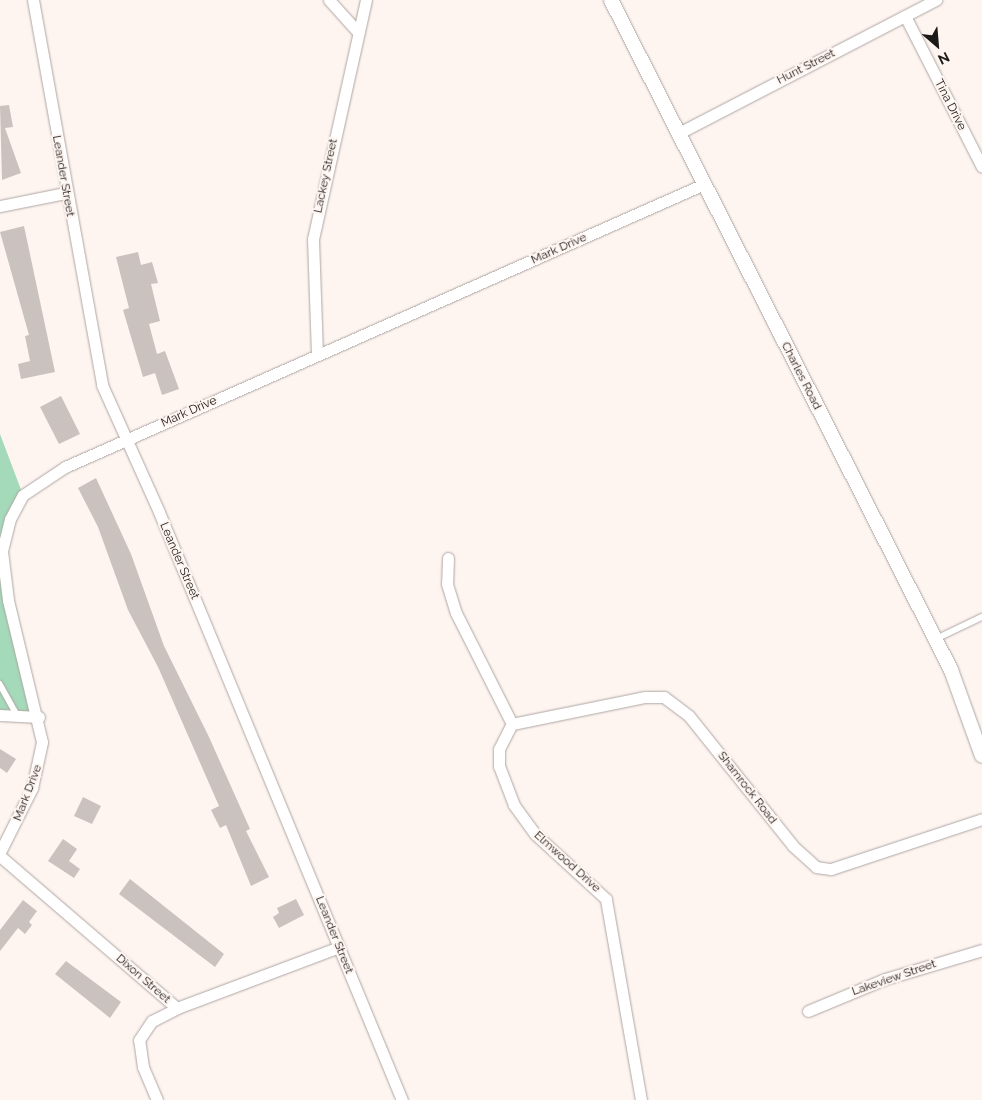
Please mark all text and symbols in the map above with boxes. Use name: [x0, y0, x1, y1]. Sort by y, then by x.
north arrow: [912, 20, 962, 70]
street label: Hunt Street: [775, 46, 837, 88]
text: N: [935, 49, 952, 68]
street label: Tina Drive: [931, 77, 969, 133]
street label: Leander Street: [49, 134, 77, 218]
street label: Lackey Street: [311, 137, 341, 215]
street label: Mark Drive: [529, 230, 589, 268]
street label: Charles Road: [778, 340, 824, 412]
street label: Mark Drive: [159, 393, 219, 431]
street label: Leander Street: [156, 520, 202, 602]
street label: Shamrock Road: [714, 749, 780, 827]
street label: Mark Drive: [11, 763, 45, 823]
street label: Elmwood Drive: [531, 828, 603, 896]
street label: Leander Street: [312, 894, 356, 976]
street label: Dixon Street: [113, 951, 173, 1007]
street label: Lakeview Street: [850, 957, 938, 999]

